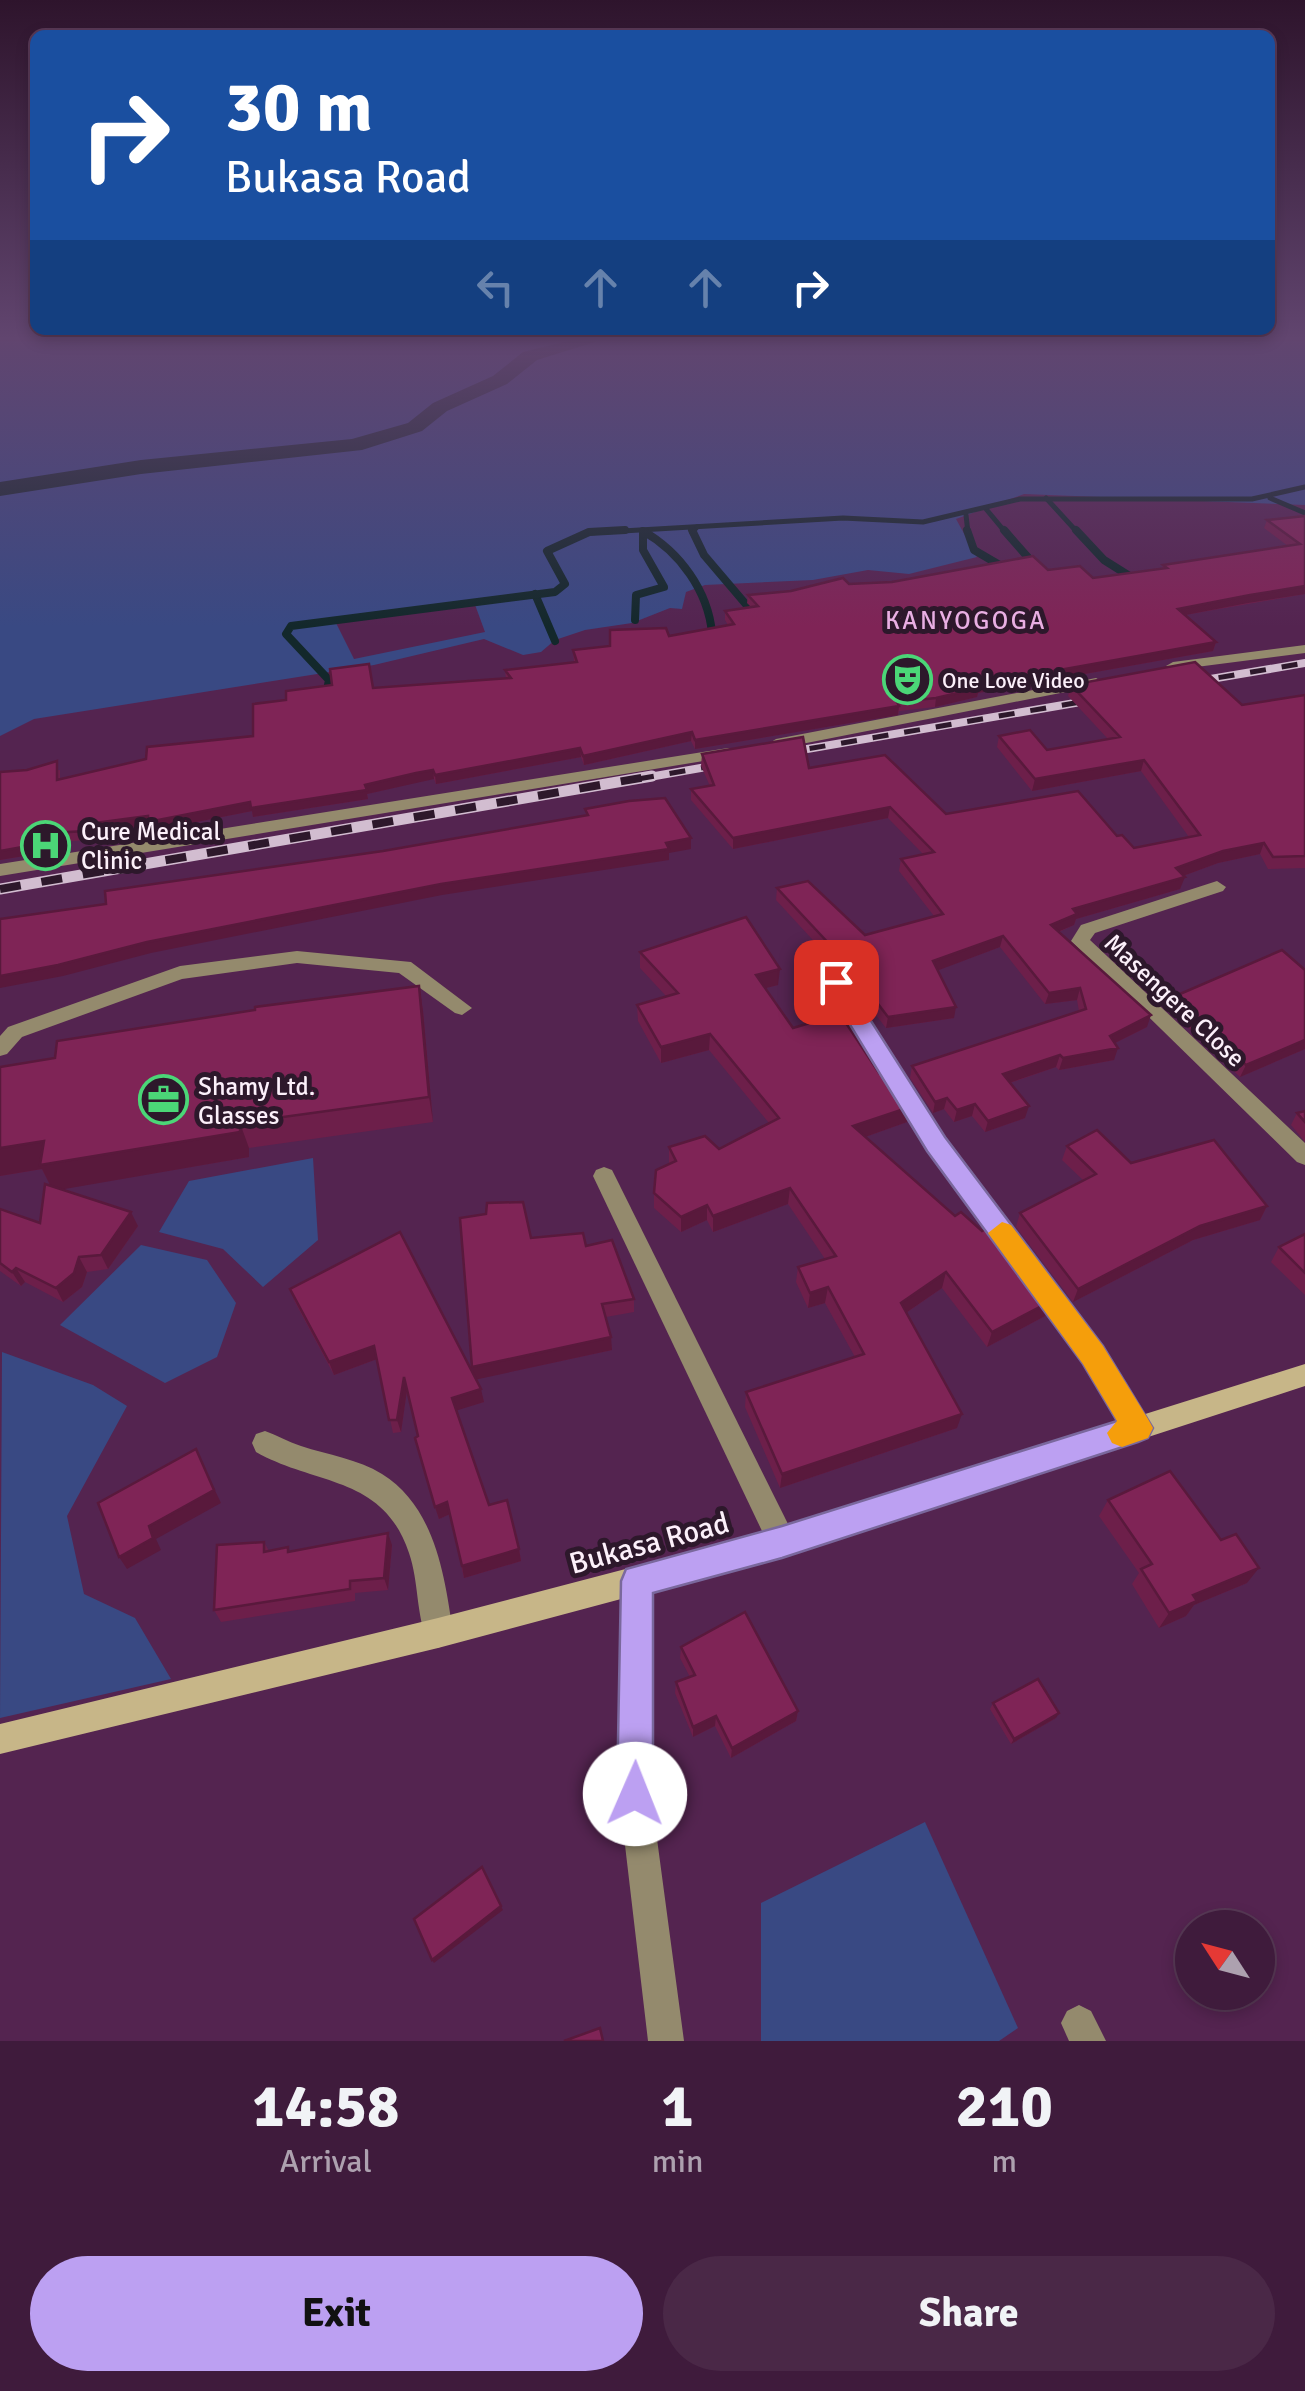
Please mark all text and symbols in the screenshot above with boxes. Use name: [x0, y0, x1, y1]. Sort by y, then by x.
text: 30 m: [225, 64, 373, 150]
icon: right: [60, 70, 190, 200]
text: Bukasa Road: [225, 150, 471, 205]
icon: left: [468, 260, 523, 315]
icon: ahead: [573, 260, 628, 315]
icon: ahead: [678, 260, 733, 315]
icon: right: [783, 260, 838, 315]
district label: KANYOGOGA: [885, 605, 1047, 636]
theatre icon: One Love Video: [881, 654, 933, 706]
place label: One Love Video: [942, 667, 1085, 694]
place label: Cure Medical Clinic: [81, 816, 221, 876]
hospital icon: Cure Medical Clinic: [20, 819, 72, 871]
street label: Masengere Close: [1098, 927, 1251, 1073]
pin: [794, 940, 879, 1025]
icon: arrive: [809, 955, 864, 1010]
place label: Shamy Ltd. Glasses: [198, 1071, 315, 1131]
office icon: Shamy Ltd. Glasses: [137, 1074, 189, 1126]
street label: Bukasa Road: [565, 1504, 733, 1583]
position arrow: [583, 1742, 687, 1846]
north arrow: [1175, 1910, 1275, 2010]
map controls: [1175, 1910, 1275, 2010]
text: 14:58: [252, 2070, 400, 2144]
text: 1: [661, 2070, 694, 2144]
text: 210: [956, 2070, 1053, 2144]
text: Arrival: [280, 2142, 372, 2181]
text: min: [652, 2142, 703, 2181]
text: m: [991, 2142, 1017, 2181]
button: Exit: [30, 2256, 643, 2371]
button: Share: [663, 2256, 1275, 2371]

